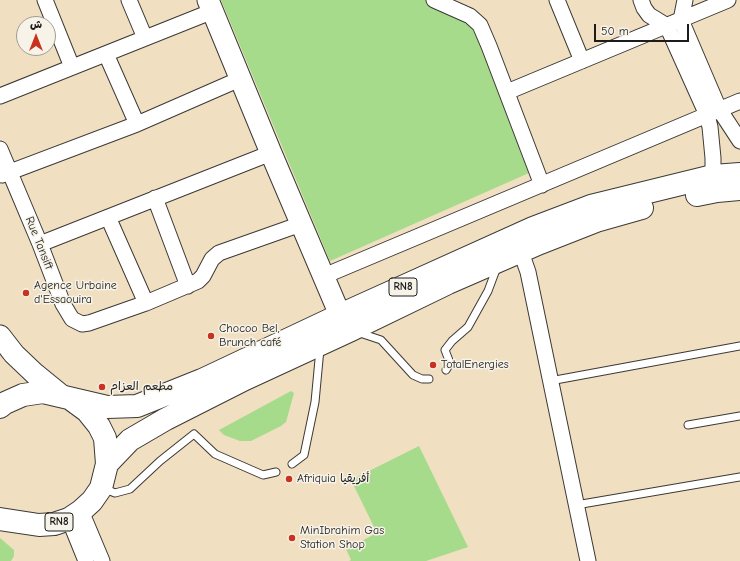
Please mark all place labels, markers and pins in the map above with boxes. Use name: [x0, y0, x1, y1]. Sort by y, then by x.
place label: Agence Urbaine d'Essaouira: [34, 279, 117, 307]
marker: Agence Urbaine d'Essaouira: [21, 288, 31, 298]
place label: Chocoo Bel, Brunch café: [219, 322, 281, 350]
marker: Chocoo Bel, Brunch café: [206, 331, 216, 341]
place label: TotalEnergies: [441, 358, 509, 372]
marker: TotalEnergies: [428, 360, 438, 370]
place label: مطعم العزام: [110, 380, 173, 394]
marker: مطعم العزام: [97, 382, 107, 392]
place label: Afriquia أفريقيا: [297, 472, 369, 486]
marker: Afriquia أفريقيا: [284, 474, 294, 484]
place label: MinIbrahim Gas Station Shop: [300, 524, 384, 552]
marker: MinIbrahim Gas Station Shop: [287, 533, 297, 543]

